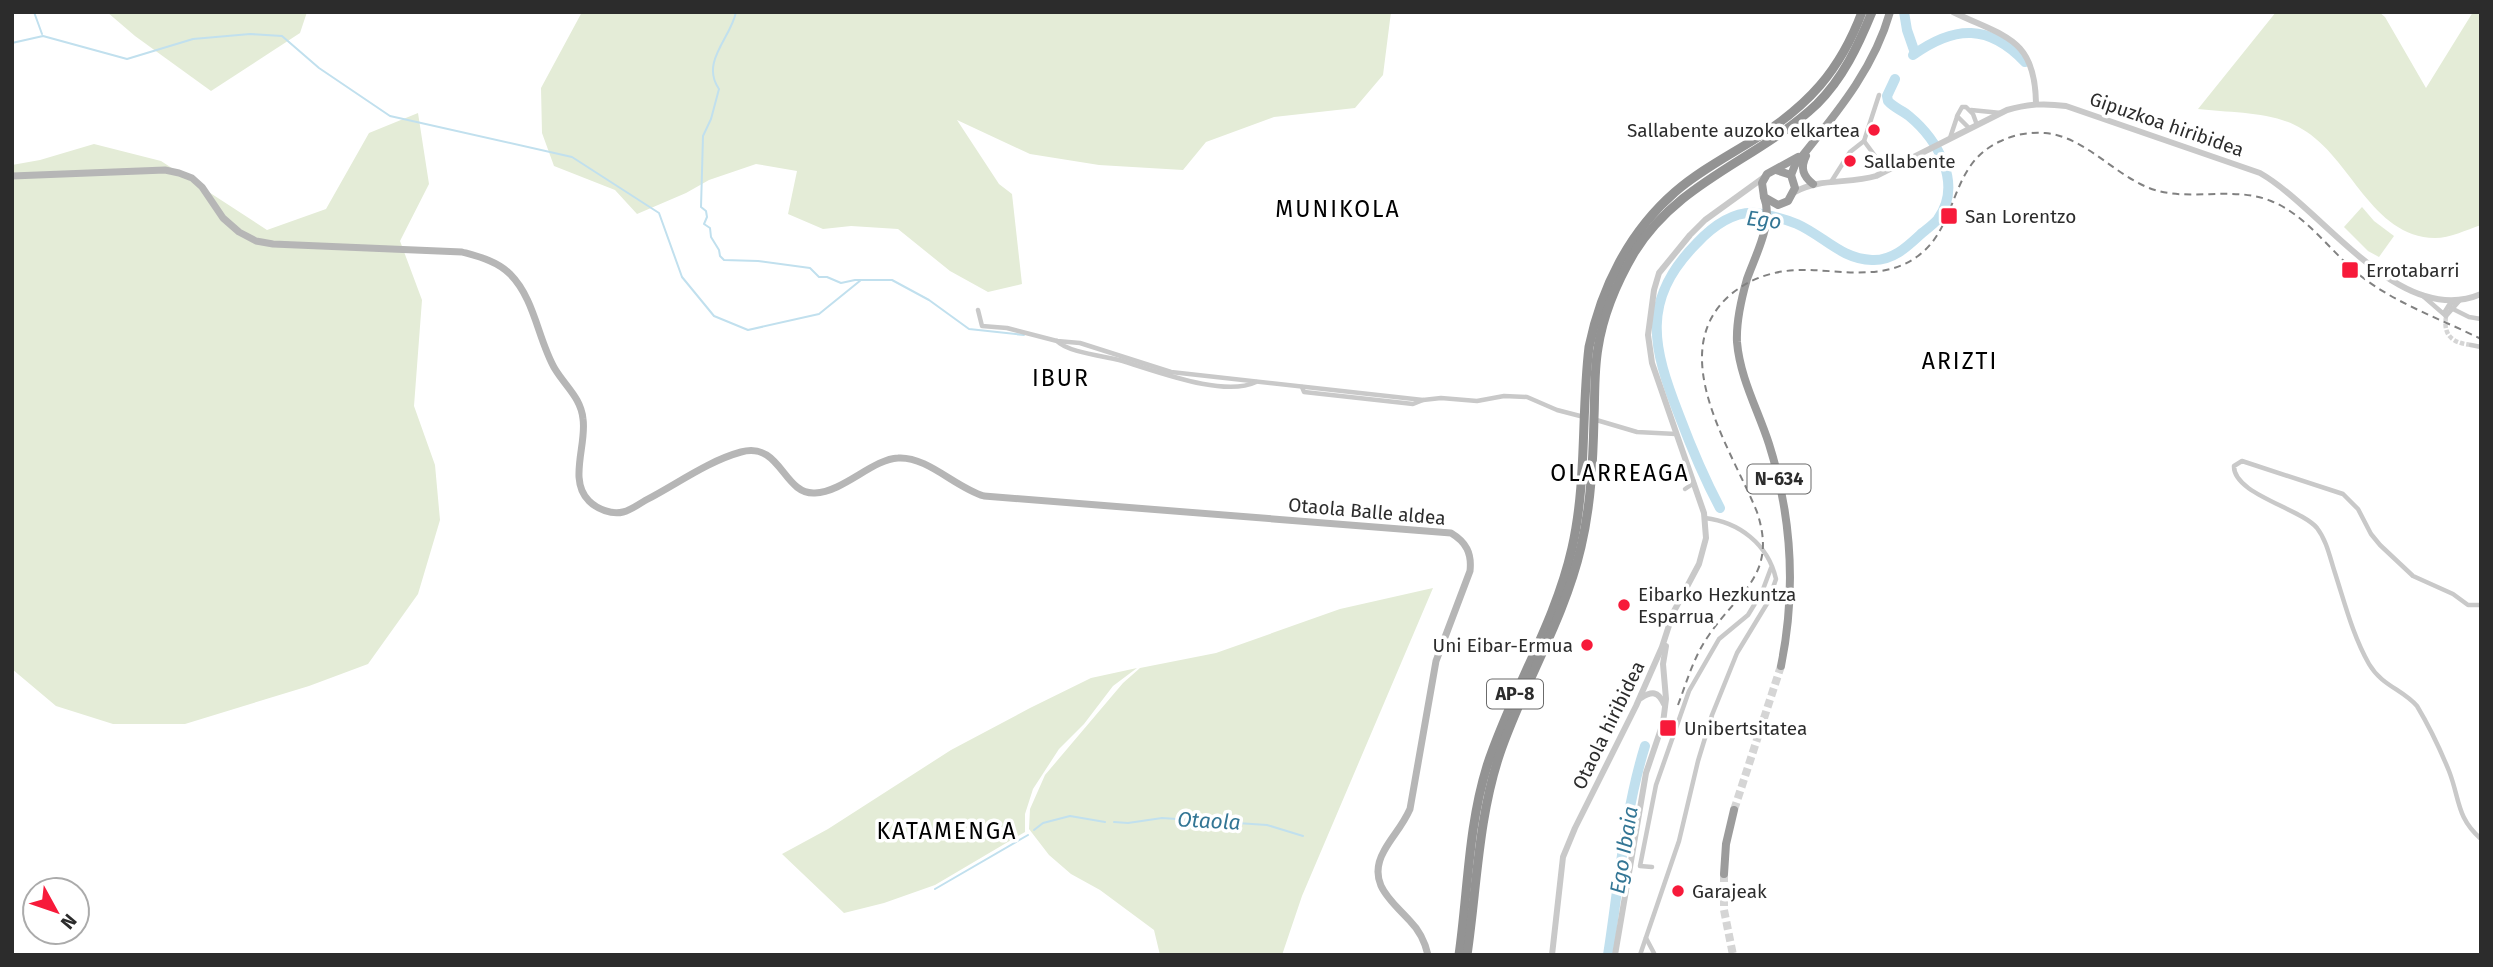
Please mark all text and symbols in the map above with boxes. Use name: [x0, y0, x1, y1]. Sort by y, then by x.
street label: Gipuzkoa hiribidea: [2087, 87, 2247, 162]
place label: Sallabente auzoko elkartea: [1627, 119, 1860, 142]
marker: Sallabente auzoko elkartea: [1866, 122, 1882, 138]
place label: Sallabente: [1864, 150, 1956, 173]
marker: Sallabente: [1842, 153, 1858, 169]
district label: MUNIKOLA: [1275, 195, 1401, 223]
water label: Ego: [1745, 205, 1783, 235]
place label: San Lorentzo: [1965, 205, 2076, 228]
marker: San Lorentzo: [1939, 206, 1959, 226]
place label: Errotabarri: [2366, 259, 2460, 282]
marker: Errotabarri: [2340, 260, 2360, 280]
district label: ARIZTI: [1922, 347, 1998, 375]
district label: IBUR: [1032, 364, 1090, 392]
district label: OLARREAGA: [1550, 459, 1690, 487]
road number: N-634: [1748, 464, 1810, 494]
street label: Otaola Balle aldea: [1287, 493, 1447, 530]
place label: Eibarko Hezkuntza Esparrua: [1638, 583, 1796, 628]
marker: Eibarko Hezkuntza Esparrua: [1616, 597, 1632, 613]
place label: Uni Eibar-Ermua: [1433, 634, 1573, 657]
marker: Uni Eibar-Ermua: [1579, 637, 1595, 653]
street label: Otaola hiribidea: [1567, 657, 1649, 793]
road number: AP-8: [1487, 680, 1543, 708]
place label: Unibertsitatea: [1684, 717, 1807, 740]
marker: Unibertsitatea: [1658, 718, 1678, 738]
water label: Ego Ibaia: [1604, 804, 1644, 896]
water label: Otaola: [1177, 806, 1241, 836]
district label: KATAMENGA: [876, 817, 1018, 845]
north arrow: [21, 876, 91, 946]
place label: Garajeak: [1692, 880, 1767, 903]
marker: Garajeak: [1670, 883, 1686, 899]
text: N: [56, 909, 82, 934]

